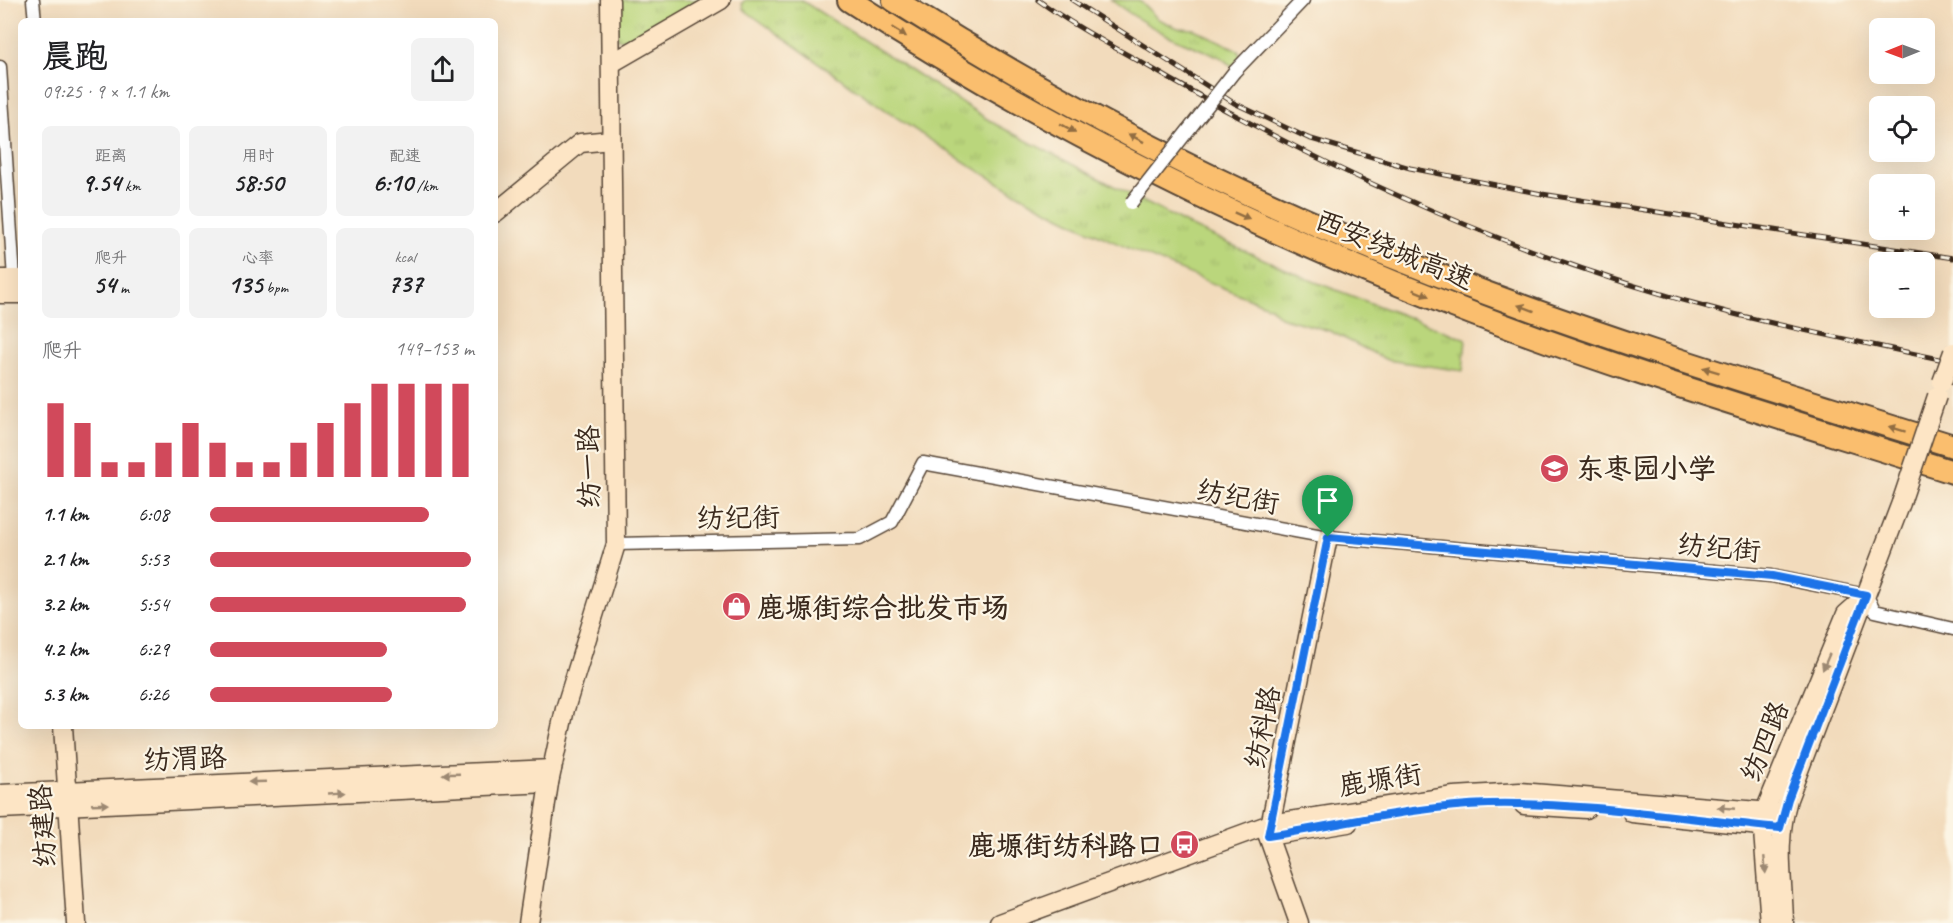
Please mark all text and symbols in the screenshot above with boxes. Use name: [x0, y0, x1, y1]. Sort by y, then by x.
north arrow: [1869, 18, 1935, 84]
map controls: [1869, 18, 1935, 318]
one-way arrow: [891, 26, 907, 37]
text: 晨跑: [42, 35, 108, 77]
button: share: [411, 38, 474, 101]
text: 09:25 · 9 × 1.1 km: [42, 79, 169, 104]
button: locate: [1869, 96, 1935, 162]
one-way arrow: [1060, 123, 1077, 133]
one-way arrow: [1127, 134, 1145, 144]
text: 距离: [95, 146, 127, 166]
text: 用时: [242, 146, 274, 166]
text: 配速: [389, 146, 421, 166]
text: 9.54: [81, 166, 121, 199]
text: 58:50: [232, 166, 284, 199]
text: 6:10: [372, 166, 413, 199]
button: +: [1869, 174, 1935, 240]
text: km: [121, 176, 141, 196]
text: /km: [413, 176, 438, 196]
street label: 西安绕城高速: [1310, 202, 1479, 297]
one-way arrow: [1233, 212, 1251, 222]
text: kcal: [394, 247, 416, 267]
text: 爬升: [95, 248, 127, 268]
text: 心率: [242, 248, 274, 268]
button: −: [1869, 252, 1935, 318]
text: 737: [388, 267, 422, 300]
text: 54: [93, 268, 116, 301]
text: 135: [228, 268, 262, 301]
text: m: [116, 278, 129, 298]
text: bpm: [262, 278, 288, 298]
one-way arrow: [1412, 289, 1430, 298]
one-way arrow: [1517, 302, 1535, 312]
text: 149–153 m: [395, 336, 474, 361]
text: 爬升: [42, 338, 82, 363]
one-way arrow: [1702, 365, 1720, 374]
one-way arrow: [1888, 423, 1906, 433]
street label: 纺一路: [570, 425, 607, 509]
place label: 东枣园小学: [1576, 451, 1716, 486]
school or university icon: 东枣园小学: [1539, 452, 1571, 484]
street label: 纺纪街: [1194, 472, 1282, 521]
pin: [1302, 475, 1353, 537]
icon: arrive: [1311, 484, 1344, 517]
street label: 纺纪街: [696, 499, 780, 536]
text: 1.1 km: [42, 502, 89, 527]
text: 6:08: [138, 502, 169, 527]
street label: 纺纪街: [1676, 526, 1762, 569]
text: 2.1 km: [42, 547, 89, 572]
text: 5:53: [138, 547, 169, 572]
place label: 鹿塬街综合批发市场: [757, 590, 1009, 625]
shop icon: 鹿塬街综合批发市场: [720, 591, 752, 623]
text: 3.2 km: [42, 592, 89, 617]
text: 5:54: [138, 592, 169, 617]
text: 4.2 km: [42, 637, 89, 662]
text: 6:29: [138, 637, 169, 662]
one-way arrow: [1821, 653, 1831, 671]
text: 5.3 km: [42, 682, 88, 707]
text: 6:26: [138, 682, 169, 707]
street label: 纺科路: [1237, 683, 1288, 772]
street label: 纺四路: [1733, 696, 1796, 787]
street label: 纺渭路: [142, 740, 228, 777]
street label: 鹿塬街: [1336, 756, 1424, 803]
one-way arrow: [442, 769, 461, 778]
one-way arrow: [247, 777, 266, 786]
street label: 纺建路: [22, 783, 63, 869]
one-way arrow: [328, 788, 347, 797]
one-way arrow: [91, 800, 110, 809]
one-way arrow: [1717, 803, 1736, 813]
place label: 鹿塬街纺科路口: [968, 828, 1164, 863]
bus stop icon: 鹿塬街纺科路口: [1169, 829, 1201, 861]
one-way arrow: [1760, 855, 1770, 874]

